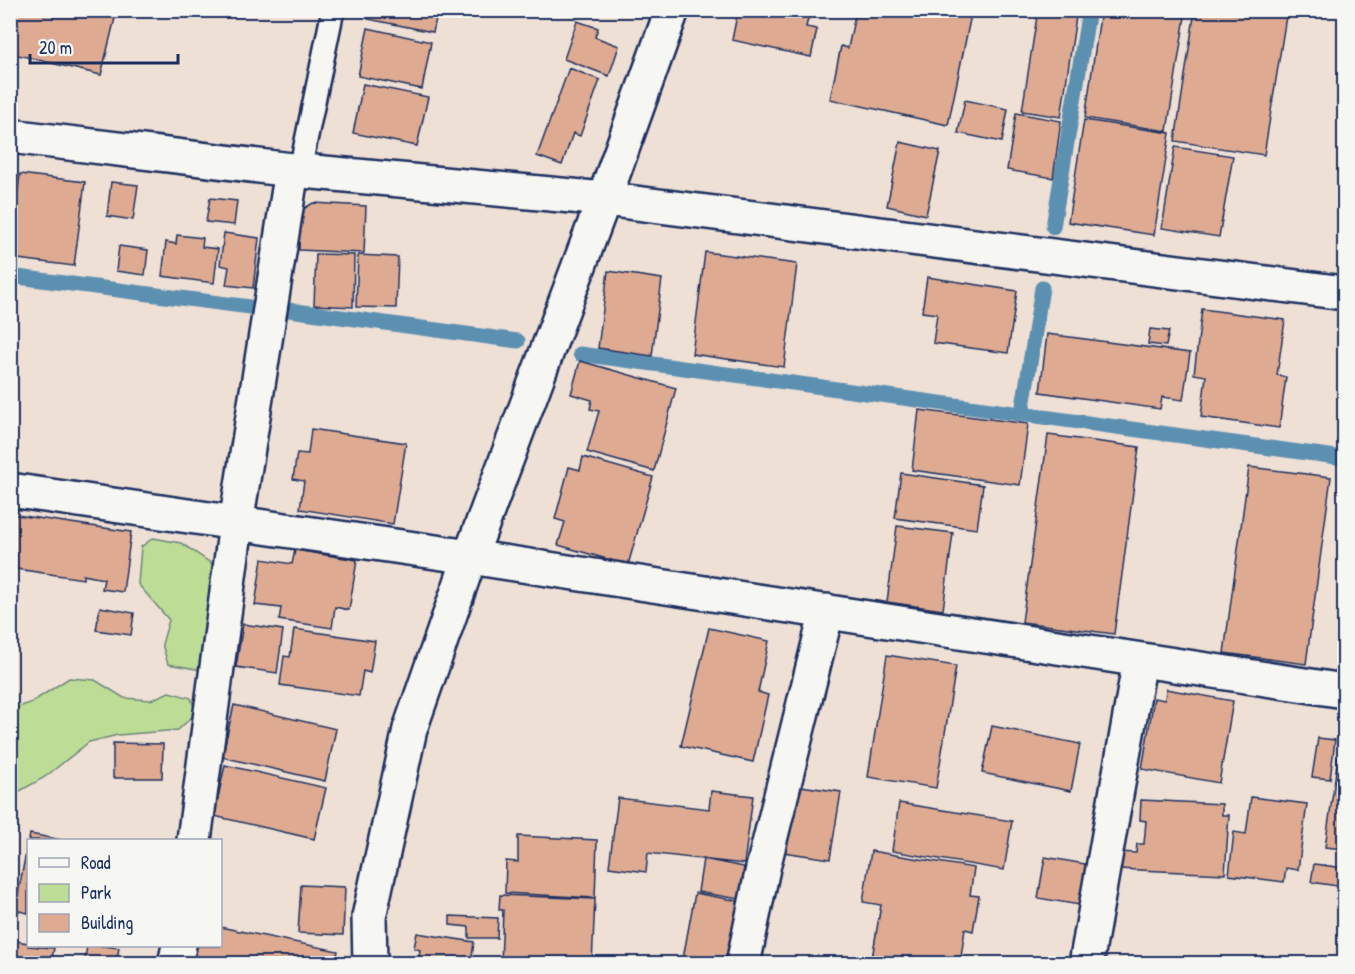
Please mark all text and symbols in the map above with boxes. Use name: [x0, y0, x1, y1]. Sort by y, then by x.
scale bar: [30, 27, 178, 65]
text: 20 m: [39, 35, 72, 60]
legend: [27, 839, 222, 947]
text: Road: [81, 850, 111, 875]
text: Park: [81, 880, 112, 905]
text: Building: [81, 910, 133, 935]

